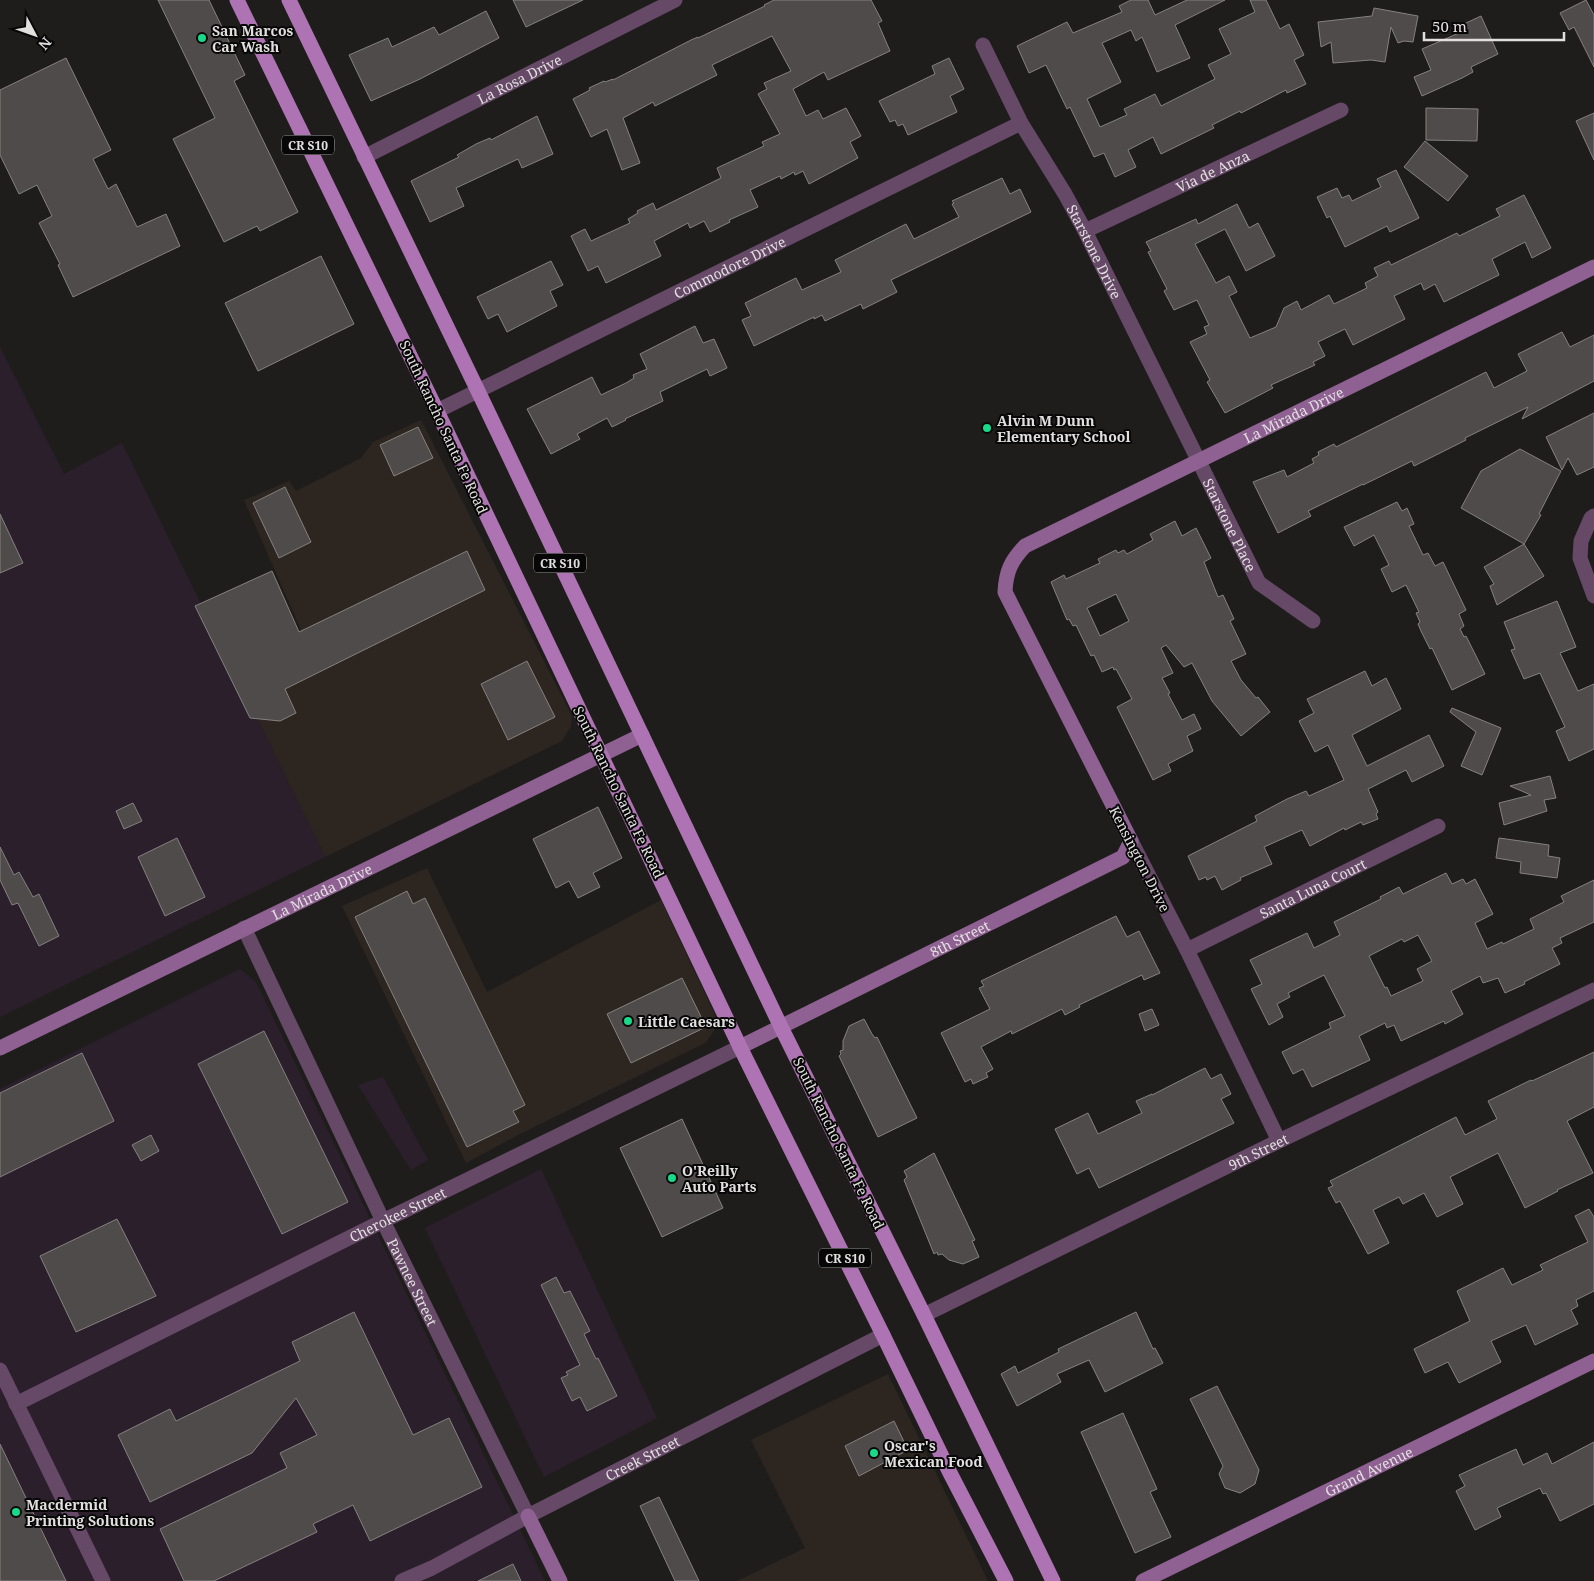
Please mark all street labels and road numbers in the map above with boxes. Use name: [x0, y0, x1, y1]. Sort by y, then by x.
street label: La Rosa Drive: [474, 49, 565, 108]
road number: CR S10: [282, 136, 334, 154]
street label: Via de Anza: [1173, 145, 1252, 196]
street label: Starstone Drive: [1063, 201, 1126, 302]
street label: Commodore Drive: [670, 231, 789, 302]
street label: South Rancho Santa Fe Road: [395, 337, 493, 517]
street label: La Mirada Drive: [1240, 382, 1347, 447]
street label: Starstone Place: [1199, 475, 1261, 575]
road number: CR S10: [534, 554, 586, 572]
street label: South Rancho Santa Fe Road: [569, 703, 669, 882]
street label: Kensington Drive: [1105, 803, 1175, 915]
street label: Santa Luna Court: [1256, 854, 1369, 922]
street label: La Mirada Drive: [269, 859, 375, 924]
street label: 8th Street: [926, 915, 993, 961]
street label: South Rancho Santa Fe Road: [789, 1054, 889, 1233]
street label: 9th Street: [1225, 1129, 1291, 1174]
street label: Cherokee Street: [346, 1182, 449, 1246]
street label: Pawnee Street: [383, 1235, 442, 1329]
road number: CR S10: [819, 1248, 871, 1268]
street label: Creek Street: [602, 1431, 683, 1485]
street label: Grand Avenue: [1321, 1441, 1416, 1500]

